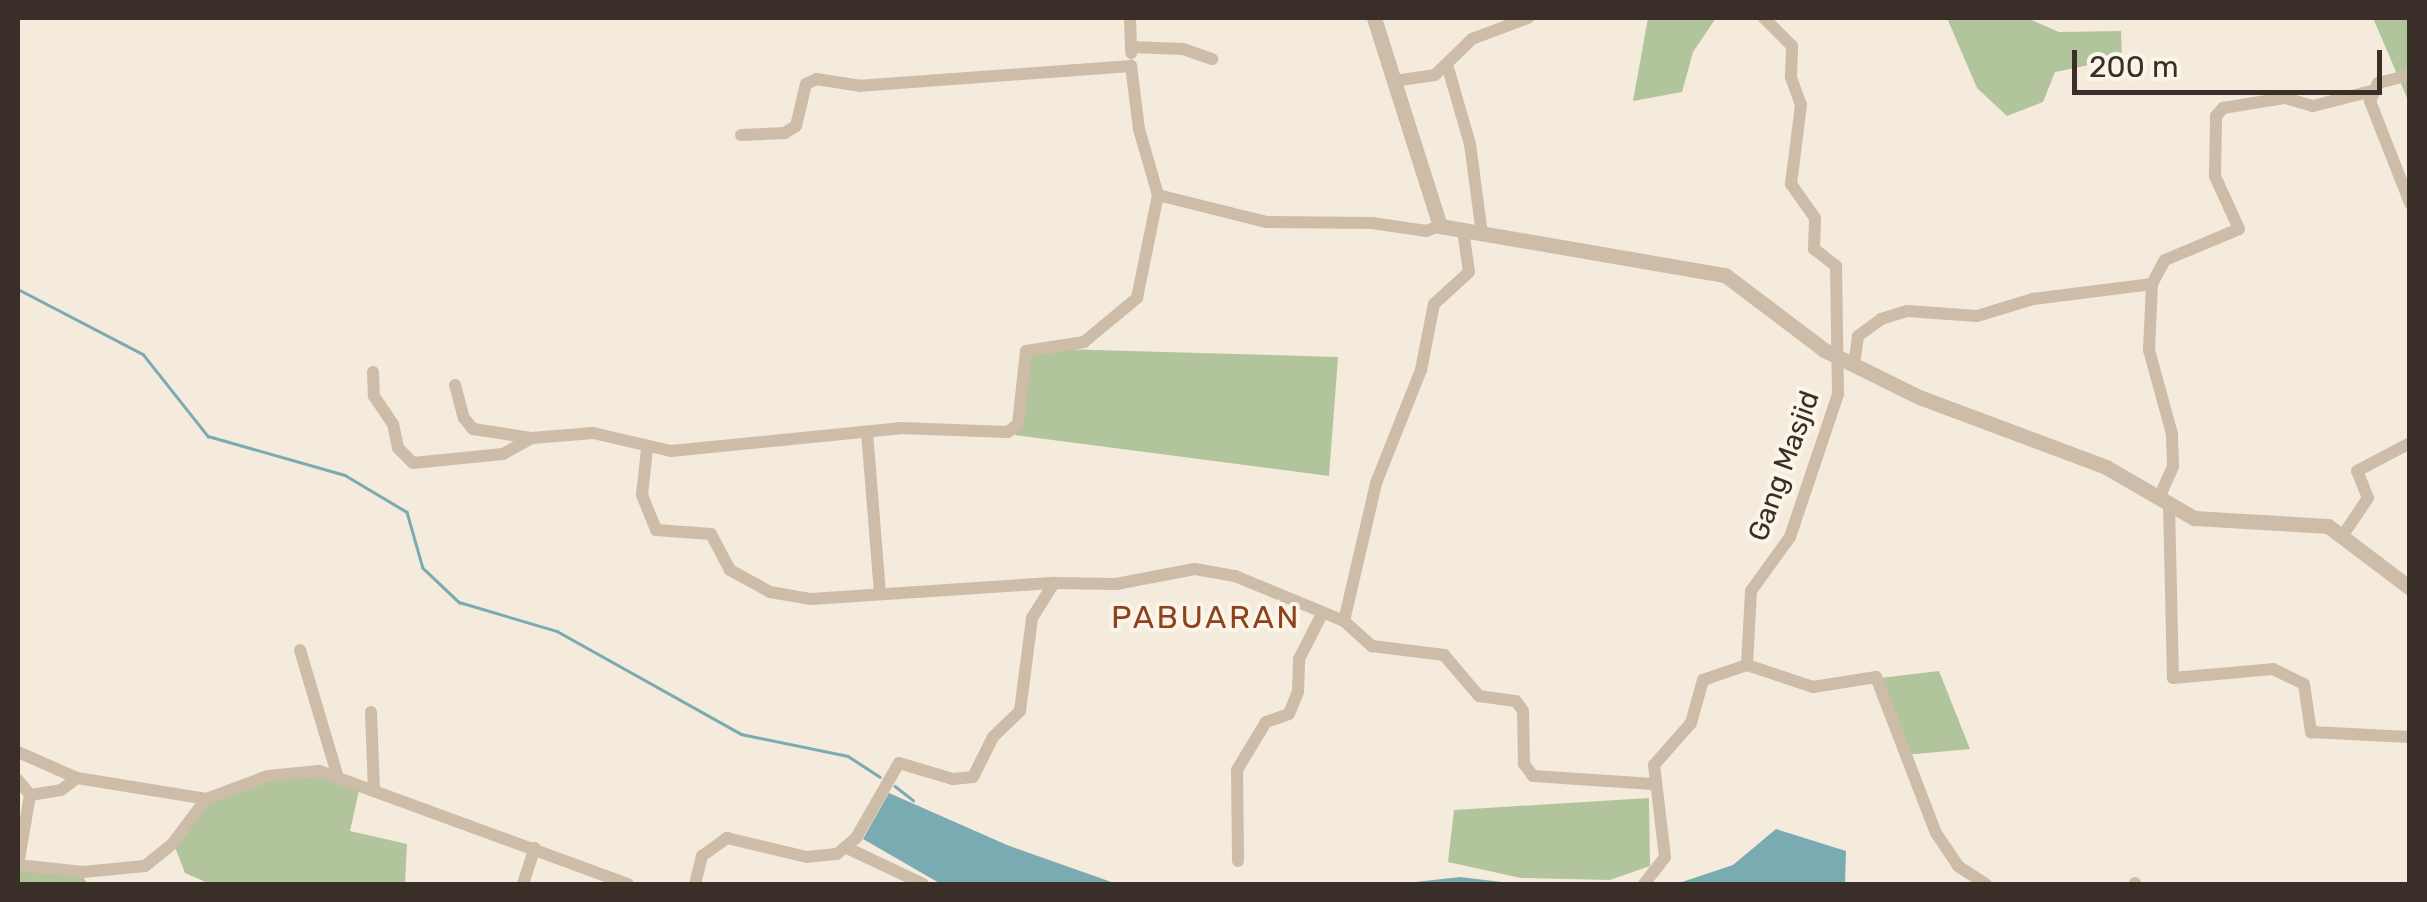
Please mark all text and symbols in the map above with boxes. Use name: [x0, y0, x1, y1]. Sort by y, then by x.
scale bar: [2077, 30, 2387, 92]
text: 200 m: [2089, 49, 2179, 85]
street label: Gang Masjid: [1741, 386, 1827, 546]
district label: PABUARAN: [1111, 598, 1301, 636]

